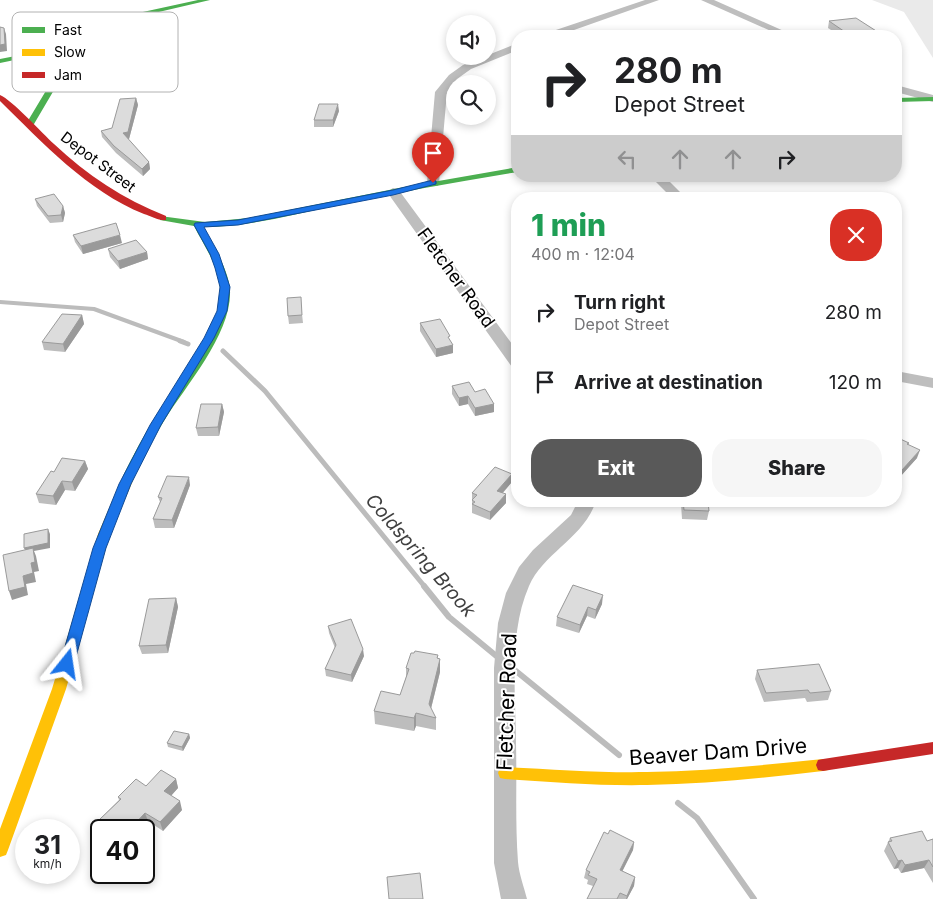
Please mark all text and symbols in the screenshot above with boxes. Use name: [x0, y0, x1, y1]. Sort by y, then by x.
legend: [12, 12, 178, 92]
map controls: [446, 15, 496, 125]
button: sound: [446, 15, 496, 65]
text: Fast: [54, 21, 82, 38]
text: Slow: [54, 43, 86, 60]
text: 280 m: [614, 49, 723, 91]
icon: right: [531, 50, 596, 115]
text: Jam: [54, 66, 82, 83]
button: search: [446, 75, 496, 125]
text: Depot Street: [614, 91, 745, 117]
street label: Depot Street: [57, 127, 140, 196]
pin: [412, 132, 454, 183]
icon: arrive: [419, 139, 447, 167]
icon: left: [613, 145, 641, 173]
icon: ahead: [666, 145, 694, 173]
icon: ahead: [719, 145, 747, 173]
icon: right: [772, 145, 800, 173]
text: 1 min: [531, 207, 606, 243]
button: close: [830, 209, 882, 261]
street label: Fletcher Road: [413, 224, 500, 332]
text: 400 m · 12:04: [531, 244, 635, 264]
text: Turn right: [574, 291, 665, 314]
icon: right: [531, 298, 559, 326]
text: 280 m: [825, 301, 882, 324]
text: Depot Street: [574, 314, 669, 334]
icon: arrive: [531, 368, 559, 396]
text: Arrive at destination: [574, 371, 763, 394]
text: 120 m: [829, 371, 882, 394]
button: Exit: [531, 439, 702, 497]
button: Share: [712, 439, 882, 497]
water label: Coldspring Brook: [361, 489, 481, 622]
street label: Fletcher Road: [492, 633, 521, 771]
position arrow: [40, 637, 92, 689]
street label: Beaver Dam Drive: [628, 733, 808, 770]
speed limit sign: 40: [90, 819, 155, 884]
text: 31: [34, 830, 61, 860]
text: km/h: [33, 856, 62, 871]

